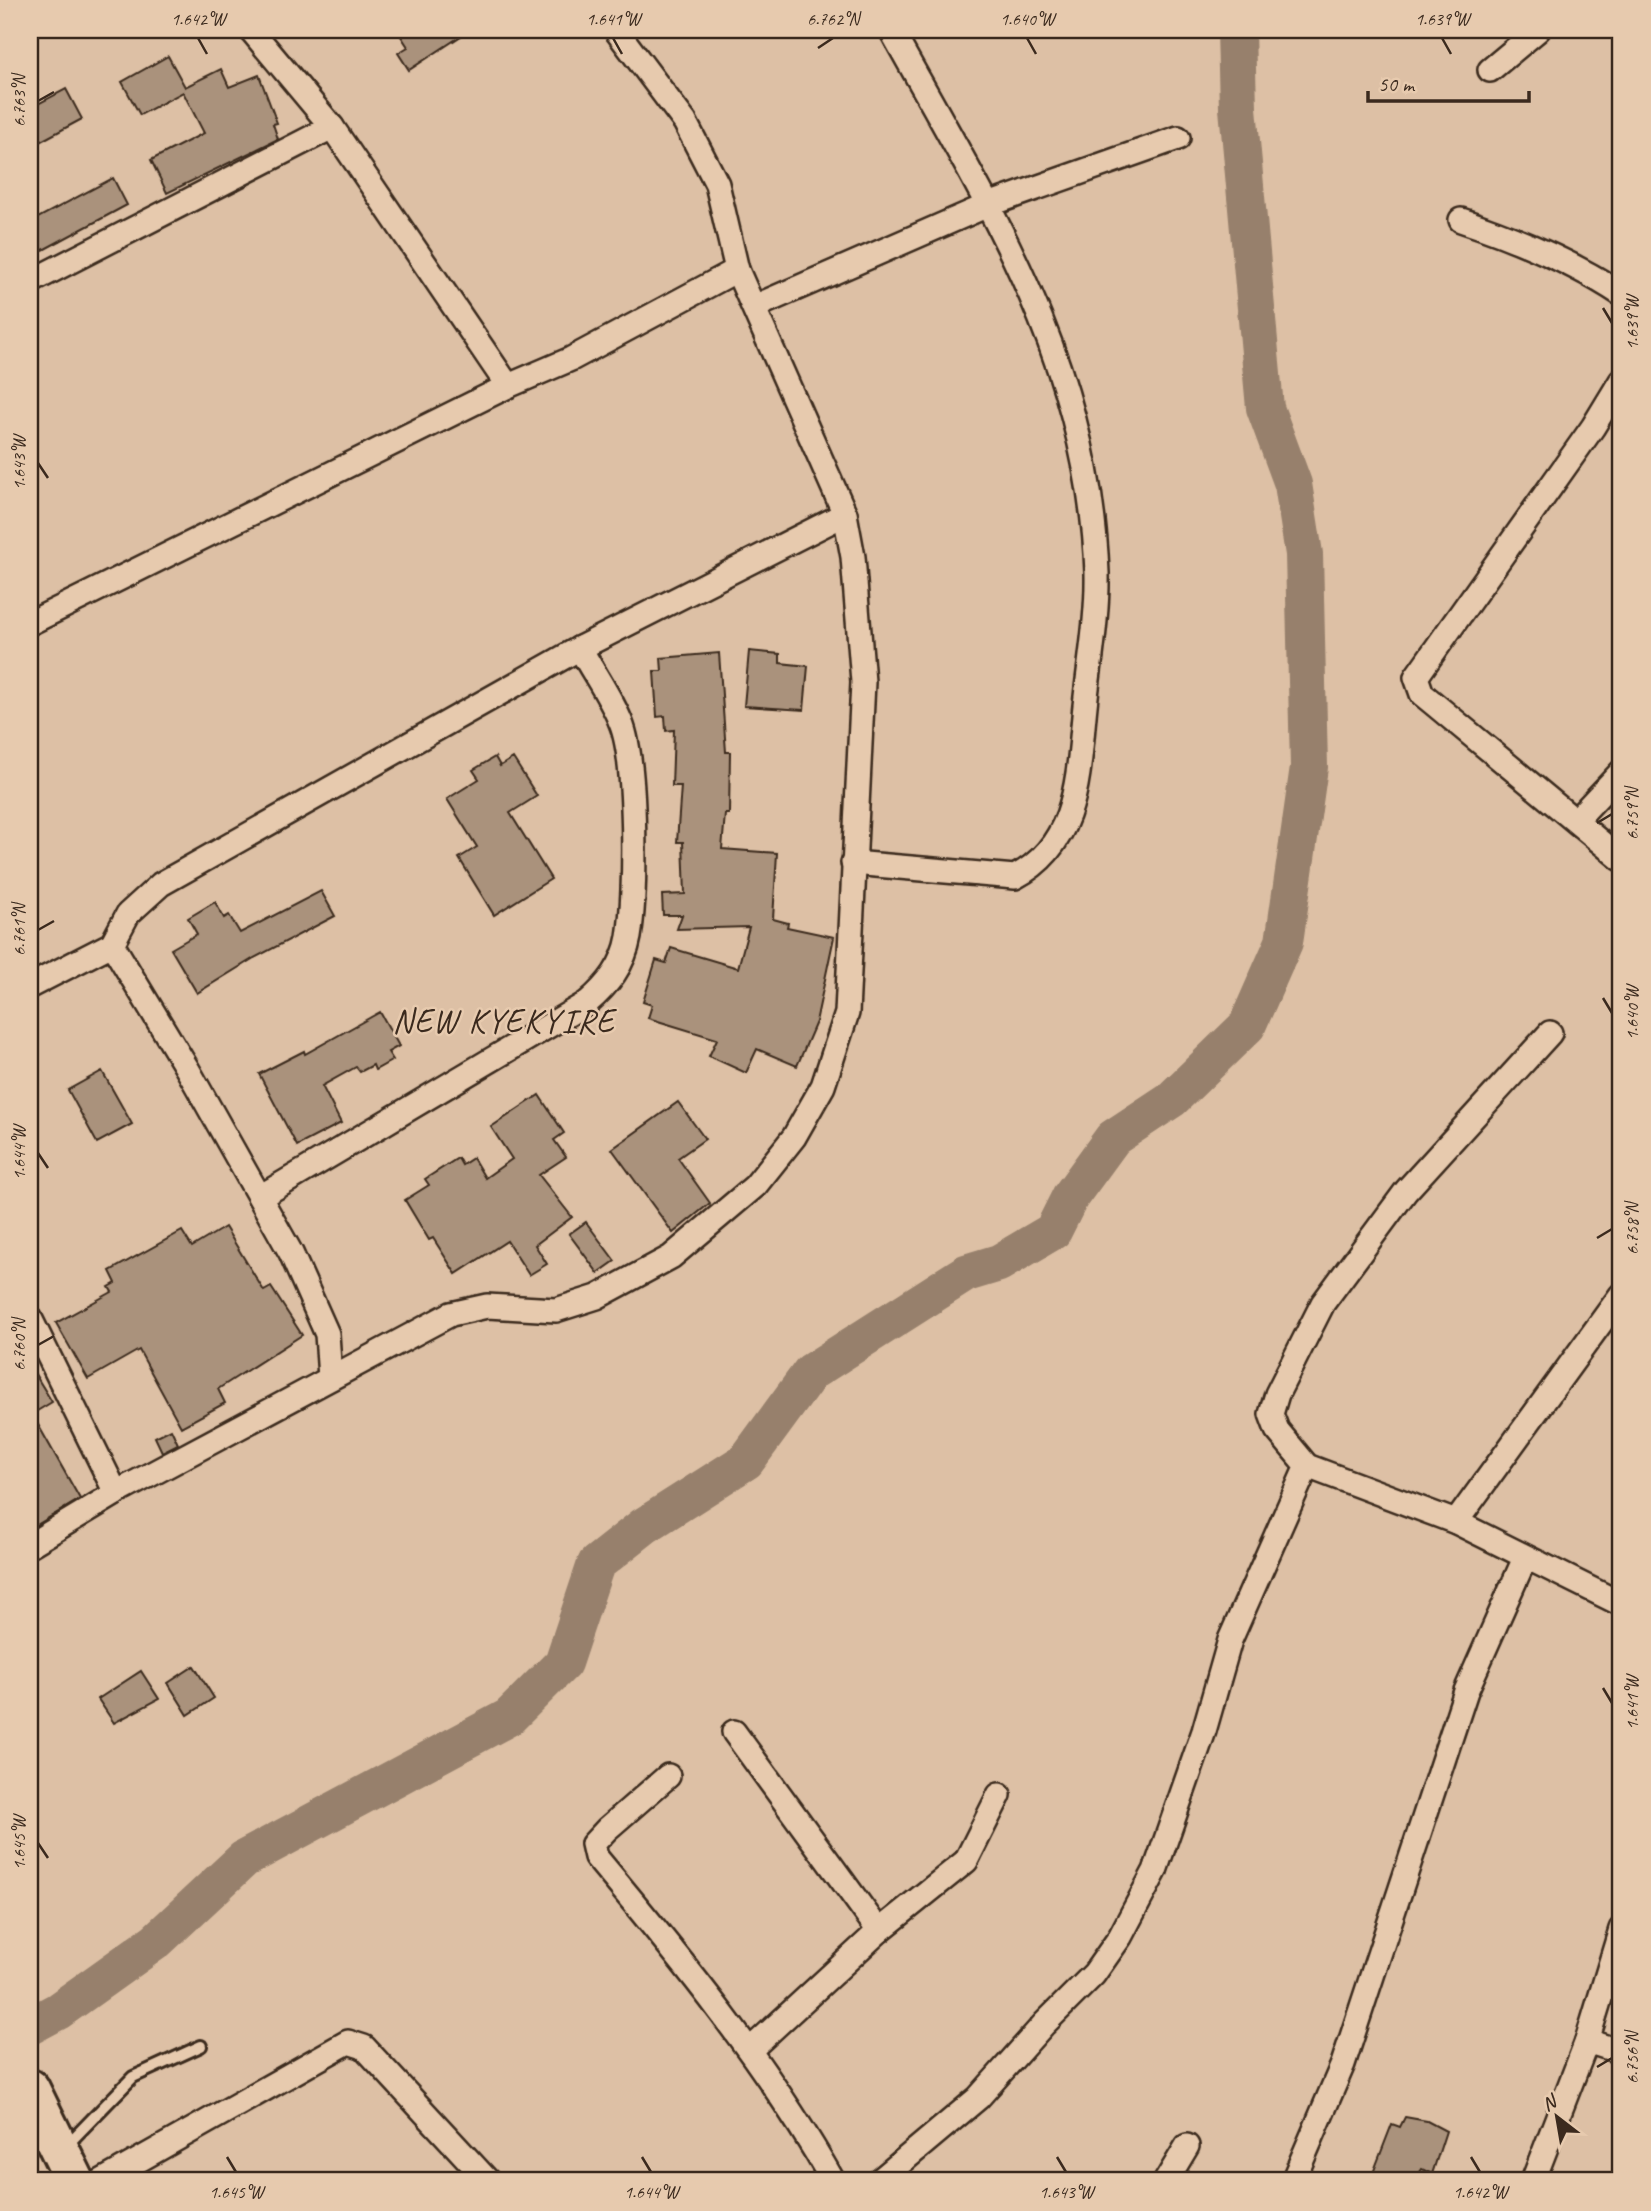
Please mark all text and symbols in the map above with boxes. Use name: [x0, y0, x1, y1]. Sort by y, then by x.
text: 1.642°W: [171, 8, 228, 30]
text: 1.641°W: [586, 8, 643, 30]
text: 6.762°N: [807, 8, 862, 30]
text: 1.640°W: [1000, 8, 1057, 30]
text: 1.639°W: [1415, 8, 1472, 30]
scale bar: [1368, 60, 1528, 104]
text: 50 m: [1378, 71, 1416, 97]
text: 6.763°N: [8, 72, 30, 127]
text: 1.639°W: [1621, 293, 1643, 350]
text: 1.643°W: [8, 433, 30, 490]
text: 6.759°N: [1621, 785, 1643, 840]
text: 6.761°N: [8, 901, 30, 956]
text: 1.640°W: [1621, 983, 1643, 1040]
district label: NEW KYEKYIRE: [393, 1000, 618, 1042]
text: 1.644°W: [8, 1123, 30, 1180]
text: 6.758°N: [1621, 1200, 1643, 1255]
text: 6.760°N: [8, 1316, 30, 1371]
text: 1.641°W: [1621, 1673, 1643, 1730]
text: 1.645°W: [8, 1813, 30, 1870]
text: 6.756°N: [1621, 2029, 1643, 2084]
north arrow: [1522, 2082, 1592, 2152]
text: N: [1538, 2088, 1563, 2117]
text: 1.645°W: [209, 2181, 266, 2203]
text: 1.644°W: [624, 2181, 681, 2203]
text: 1.643°W: [1039, 2181, 1096, 2203]
text: 1.642°W: [1453, 2181, 1510, 2203]

